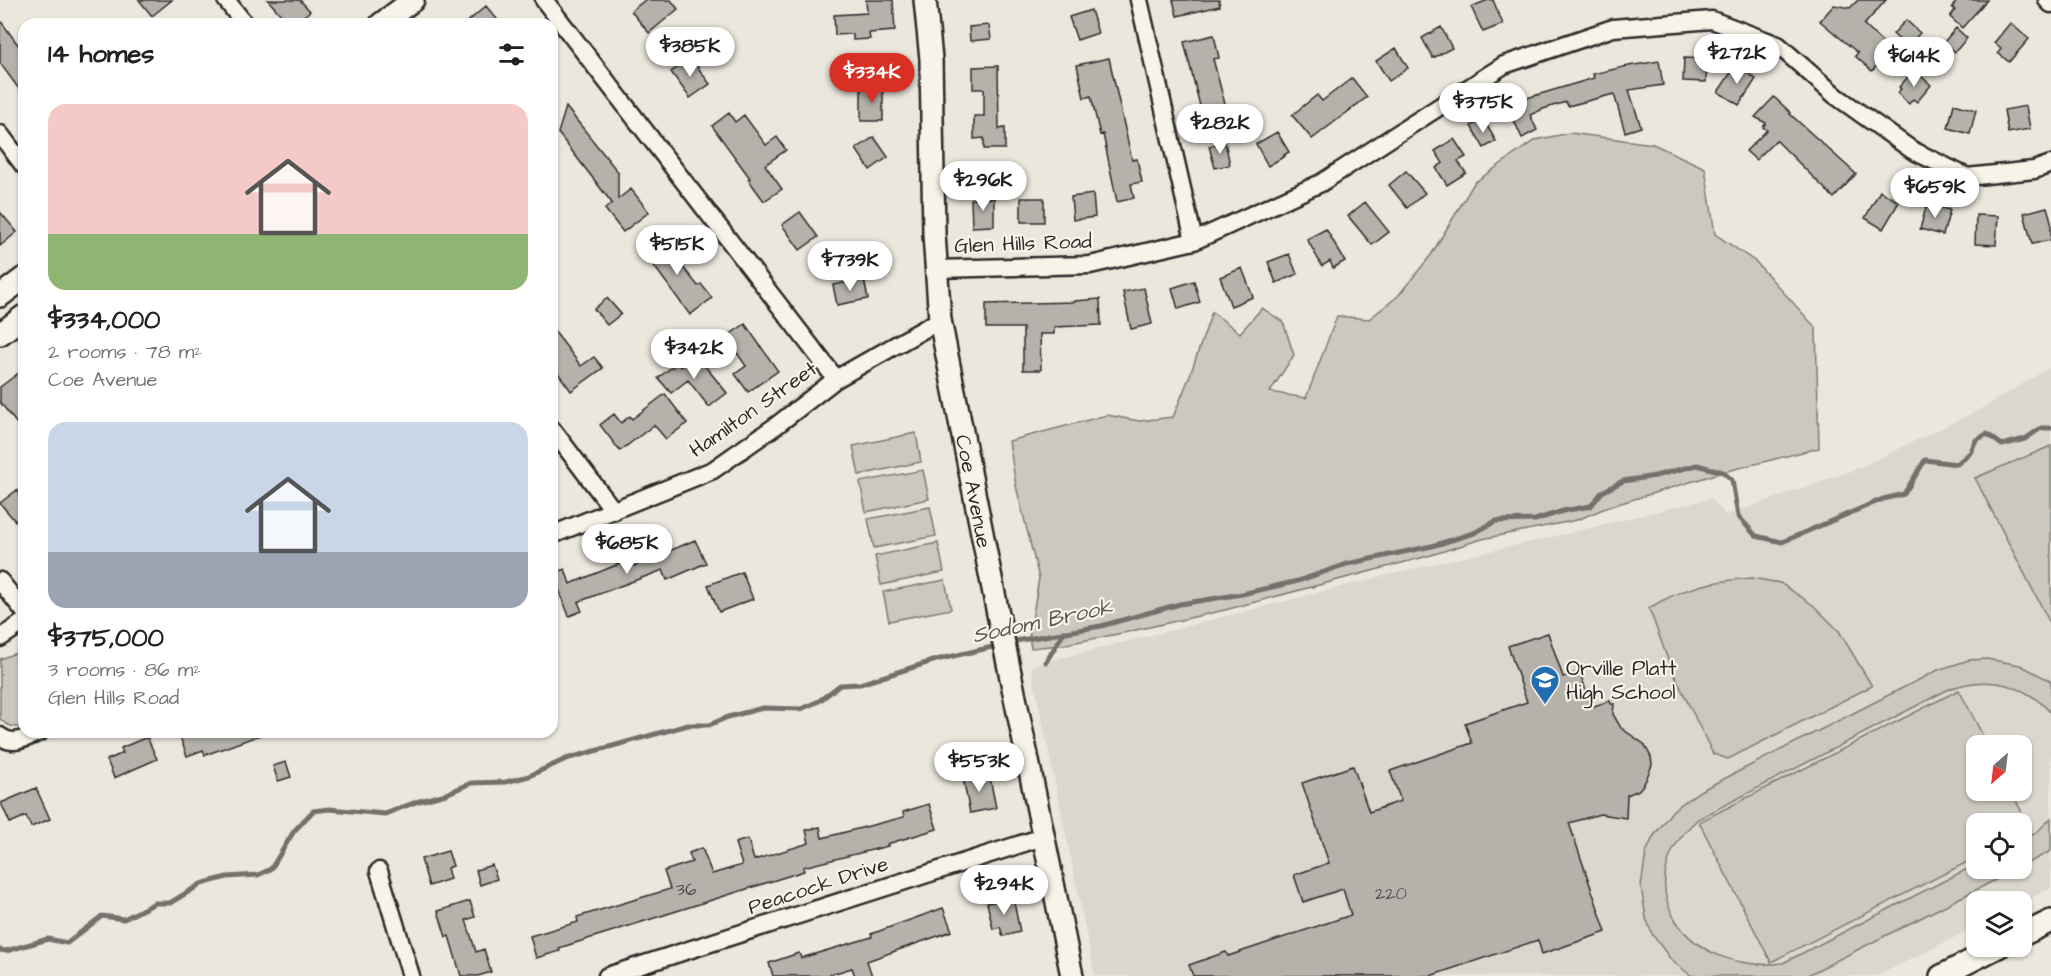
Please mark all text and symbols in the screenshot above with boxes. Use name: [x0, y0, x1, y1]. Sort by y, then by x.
pin: $385K: [648, 27, 732, 78]
text: $385K: [660, 32, 720, 60]
pin: $272K: [1695, 34, 1779, 85]
text: 14 homes: [48, 36, 154, 72]
pin: $614K: [1872, 37, 1956, 88]
icon: filters: [495, 38, 528, 71]
text: $272K: [1708, 39, 1766, 67]
text: $614K: [1888, 42, 1940, 70]
pin: $334K: [830, 53, 914, 104]
text: $334K: [843, 58, 901, 86]
pin: $375K: [1441, 83, 1525, 134]
text: $375K: [1453, 88, 1513, 116]
pin: $282K: [1178, 104, 1262, 155]
text: $282K: [1190, 109, 1250, 137]
icon: home: [234, 143, 342, 251]
pin: $296K: [941, 161, 1025, 212]
text: $296K: [954, 166, 1012, 194]
pin: $659K: [1893, 168, 1977, 219]
text: $659K: [1904, 173, 1966, 201]
pin: $515K: [635, 225, 719, 276]
street label: Glen Hills Road: [954, 227, 1093, 260]
text: $515K: [650, 230, 704, 258]
pin: $739K: [808, 241, 892, 292]
text: $739K: [821, 246, 879, 274]
text: $334,000: [48, 302, 160, 338]
pin: $342K: [652, 329, 736, 380]
text: $342K: [665, 334, 723, 362]
text: 2 rooms · 78 m²: [48, 338, 202, 366]
street label: Hamilton Street: [683, 354, 824, 464]
text: Coe Avenue: [48, 366, 157, 394]
street label: Coe Avenue: [948, 432, 999, 550]
icon: home: [234, 461, 342, 569]
pin: $685K: [585, 524, 669, 575]
text: $685K: [596, 529, 658, 557]
water label: Sodom Brook: [970, 591, 1116, 651]
text: $375,000: [48, 620, 164, 656]
place label: Orville Platt High School: [1566, 654, 1677, 709]
text: 3 rooms · 86 m²: [48, 656, 201, 684]
school or university icon: Orville Platt High School: [1529, 664, 1561, 706]
text: Glen Hills Road: [48, 684, 179, 712]
north arrow: [1966, 735, 2032, 801]
map controls: [1966, 735, 2032, 957]
pin: $553K: [937, 742, 1021, 793]
text: $553K: [948, 747, 1010, 775]
button: locate: [1966, 813, 2032, 879]
street label: Peacock Drive: [744, 849, 892, 922]
pin: $294K: [962, 865, 1046, 916]
text: $294K: [974, 870, 1034, 898]
house number: 36: [676, 877, 696, 902]
house number: 220: [1375, 881, 1407, 906]
button: layers: [1966, 891, 2032, 957]

